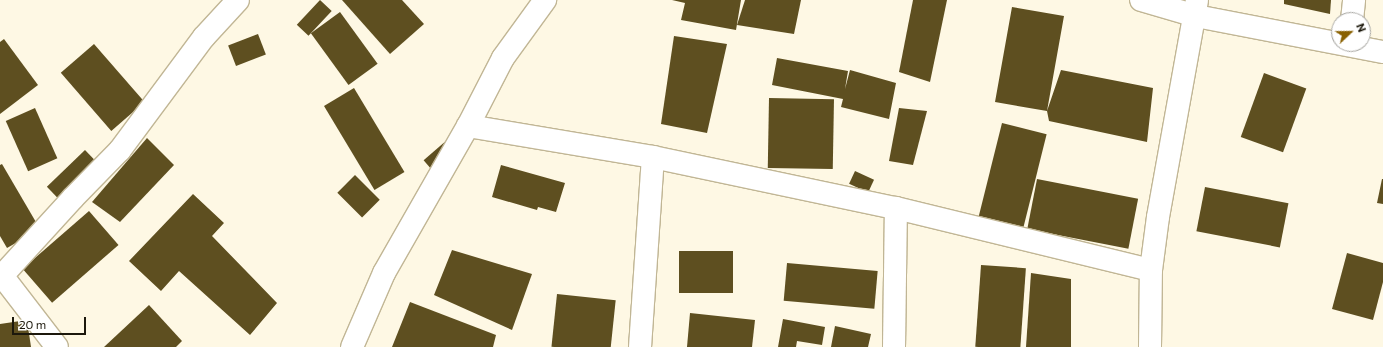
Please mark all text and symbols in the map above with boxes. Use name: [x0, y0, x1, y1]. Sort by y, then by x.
north arrow: [1331, 12, 1371, 52]
text: N: [1354, 21, 1369, 34]
scale bar: [14, 309, 88, 335]
text: 20 m: [19, 317, 46, 331]

